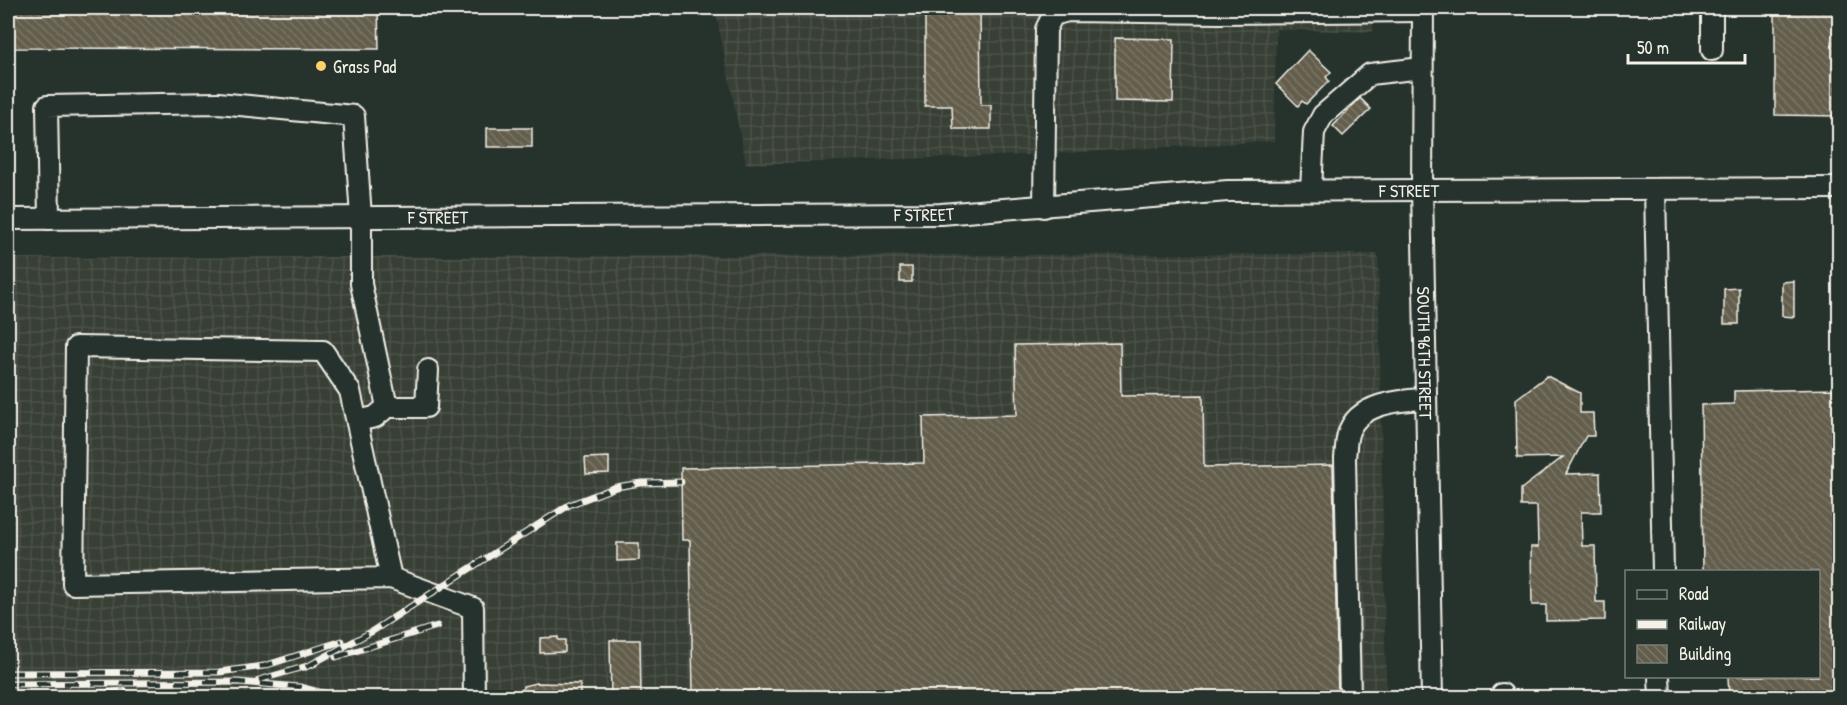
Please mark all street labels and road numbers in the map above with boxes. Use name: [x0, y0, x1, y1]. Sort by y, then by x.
street label: F STREET: [1378, 177, 1440, 203]
street label: F STREET: [893, 200, 956, 227]
street label: F STREET: [407, 204, 469, 229]
street label: SOUTH 96TH STREET: [1411, 286, 1439, 420]

